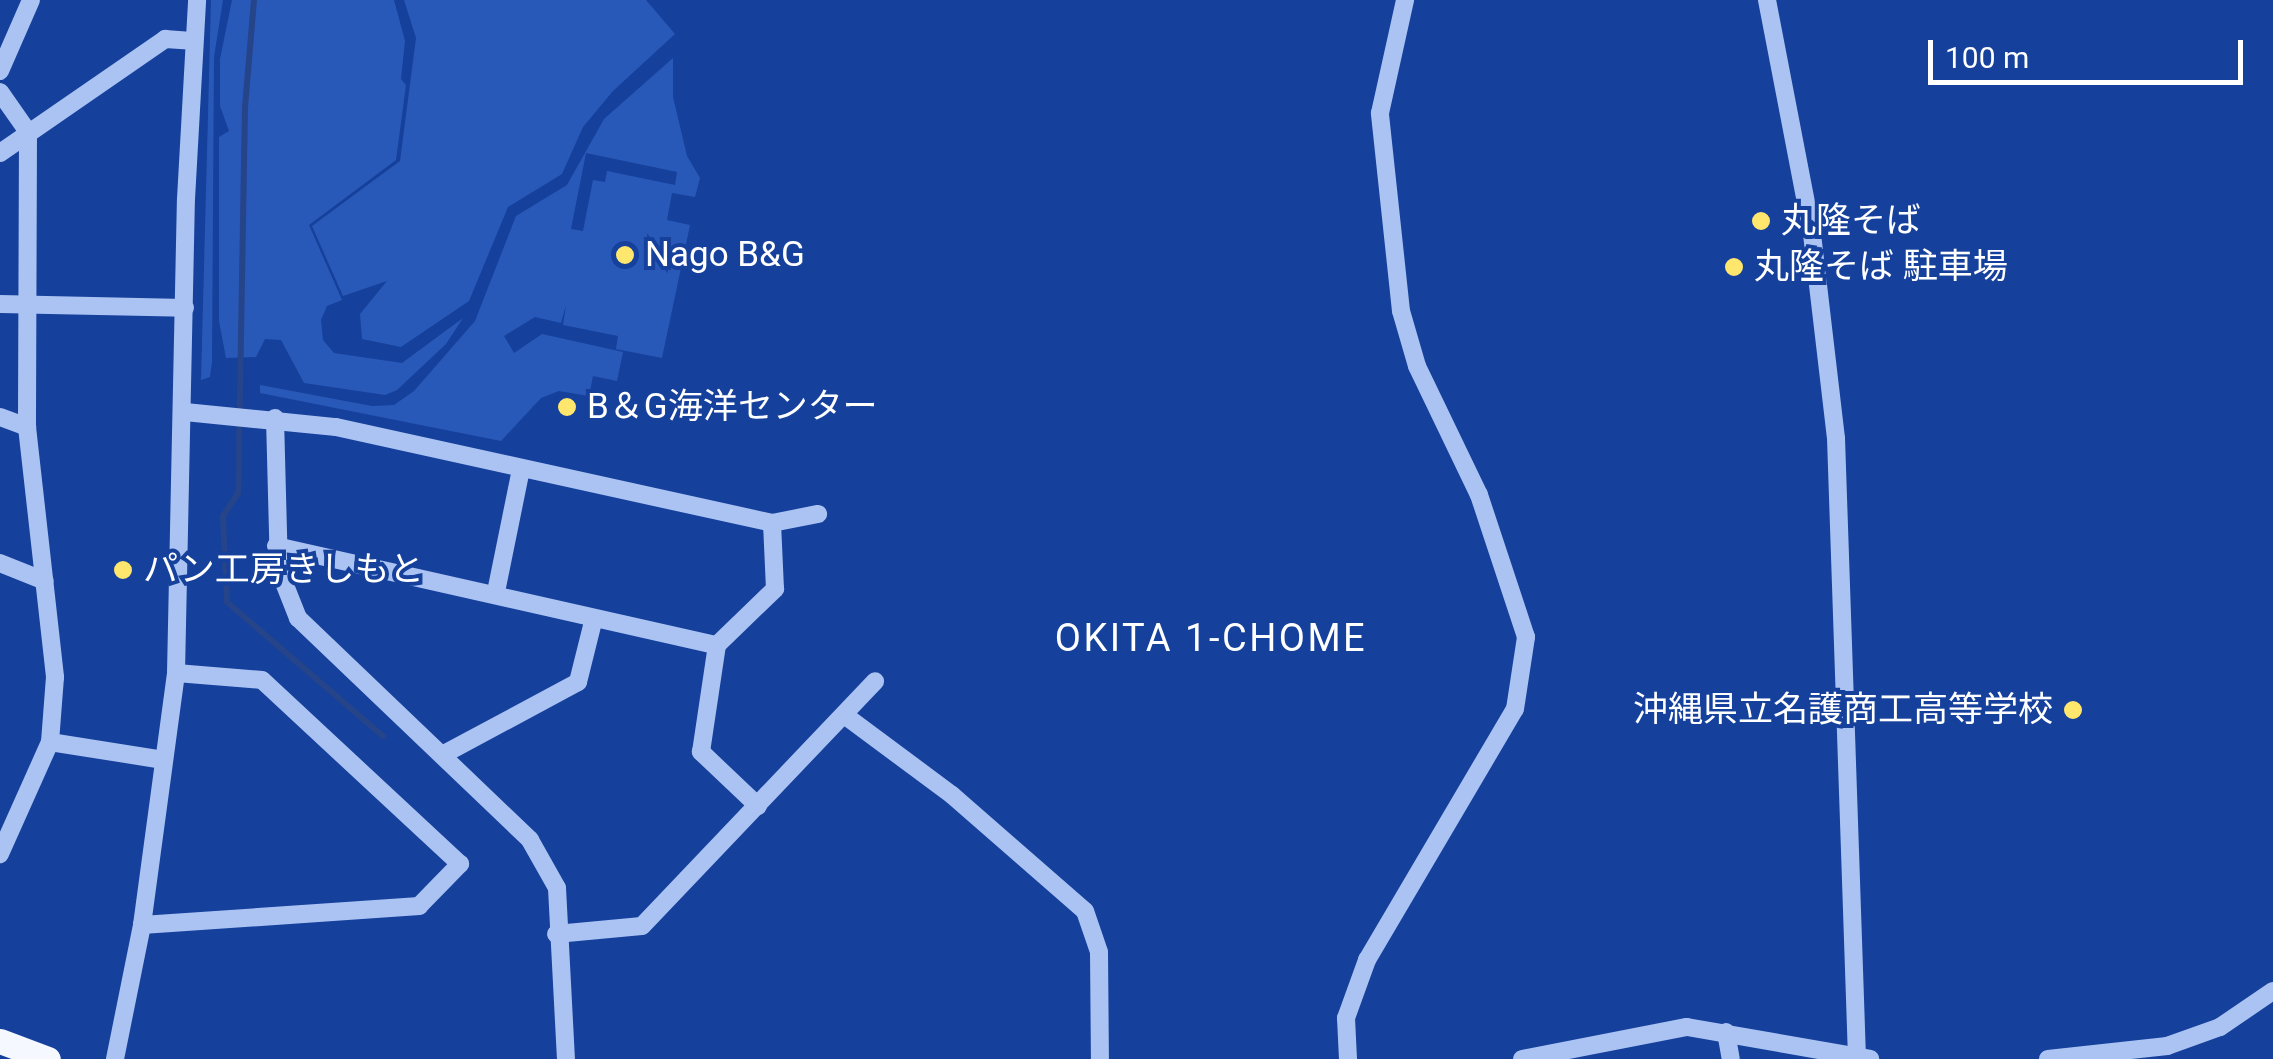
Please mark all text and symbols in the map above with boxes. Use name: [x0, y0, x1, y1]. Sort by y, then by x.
scale bar: [1933, 20, 2248, 82]
text: 100 m: [1945, 40, 2029, 75]
place label: 丸隆そば: [1781, 200, 1921, 242]
marker: 丸隆そば: [1750, 210, 1772, 232]
place label: Nago B&G: [645, 234, 805, 276]
marker: Nago B&G: [614, 244, 636, 266]
place label: 丸隆そば 駐車場: [1754, 246, 2008, 288]
marker: 丸隆そば 駐車場: [1723, 256, 1745, 278]
place label: B＆G海洋センター: [587, 386, 878, 428]
marker: B＆G海洋センター: [556, 396, 578, 418]
place label: パン工房きしもと: [143, 549, 423, 591]
marker: パン工房きしもと: [112, 559, 134, 581]
district label: OKITA 1-CHOME: [1055, 616, 1367, 662]
place label: 沖縄県立名護商工高等学校: [1633, 689, 2053, 731]
marker: 沖縄県立名護商工高等学校: [2062, 699, 2084, 721]

